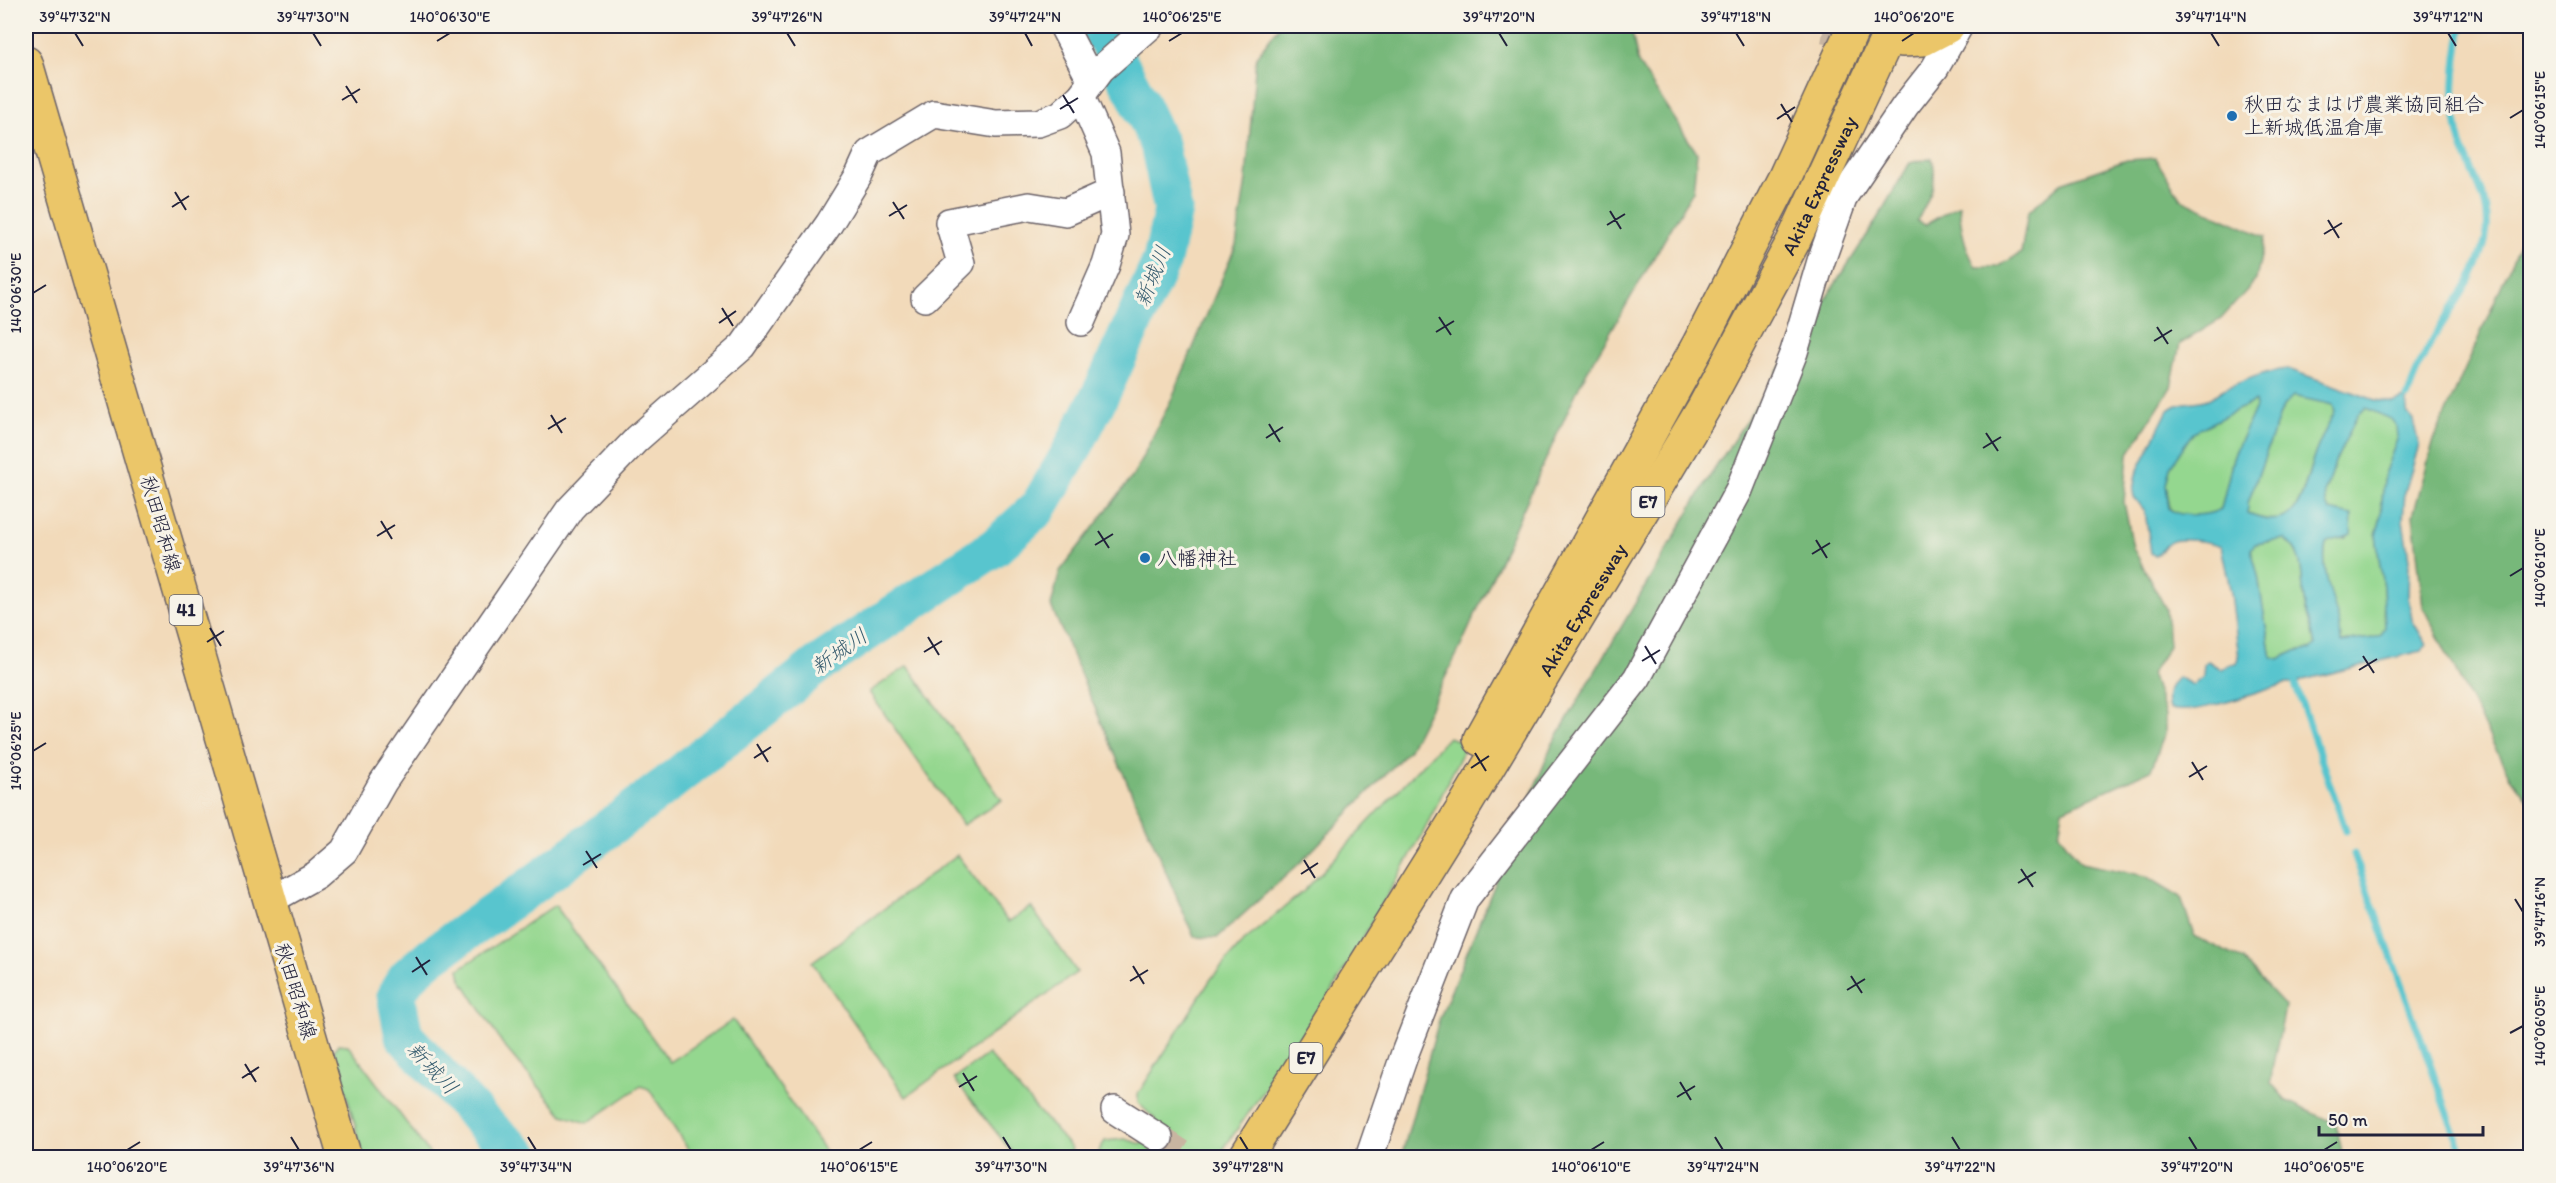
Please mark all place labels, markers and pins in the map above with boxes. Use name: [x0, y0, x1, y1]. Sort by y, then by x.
place label: 秋田なまはげ農業協同組合 上新城低温倉庫: [2244, 92, 2484, 139]
marker: 秋田なまはげ農業協同組合 上新城低温倉庫: [2225, 109, 2239, 123]
place label: 八幡神社: [1157, 546, 1237, 570]
marker: 八幡神社: [1138, 551, 1152, 565]

